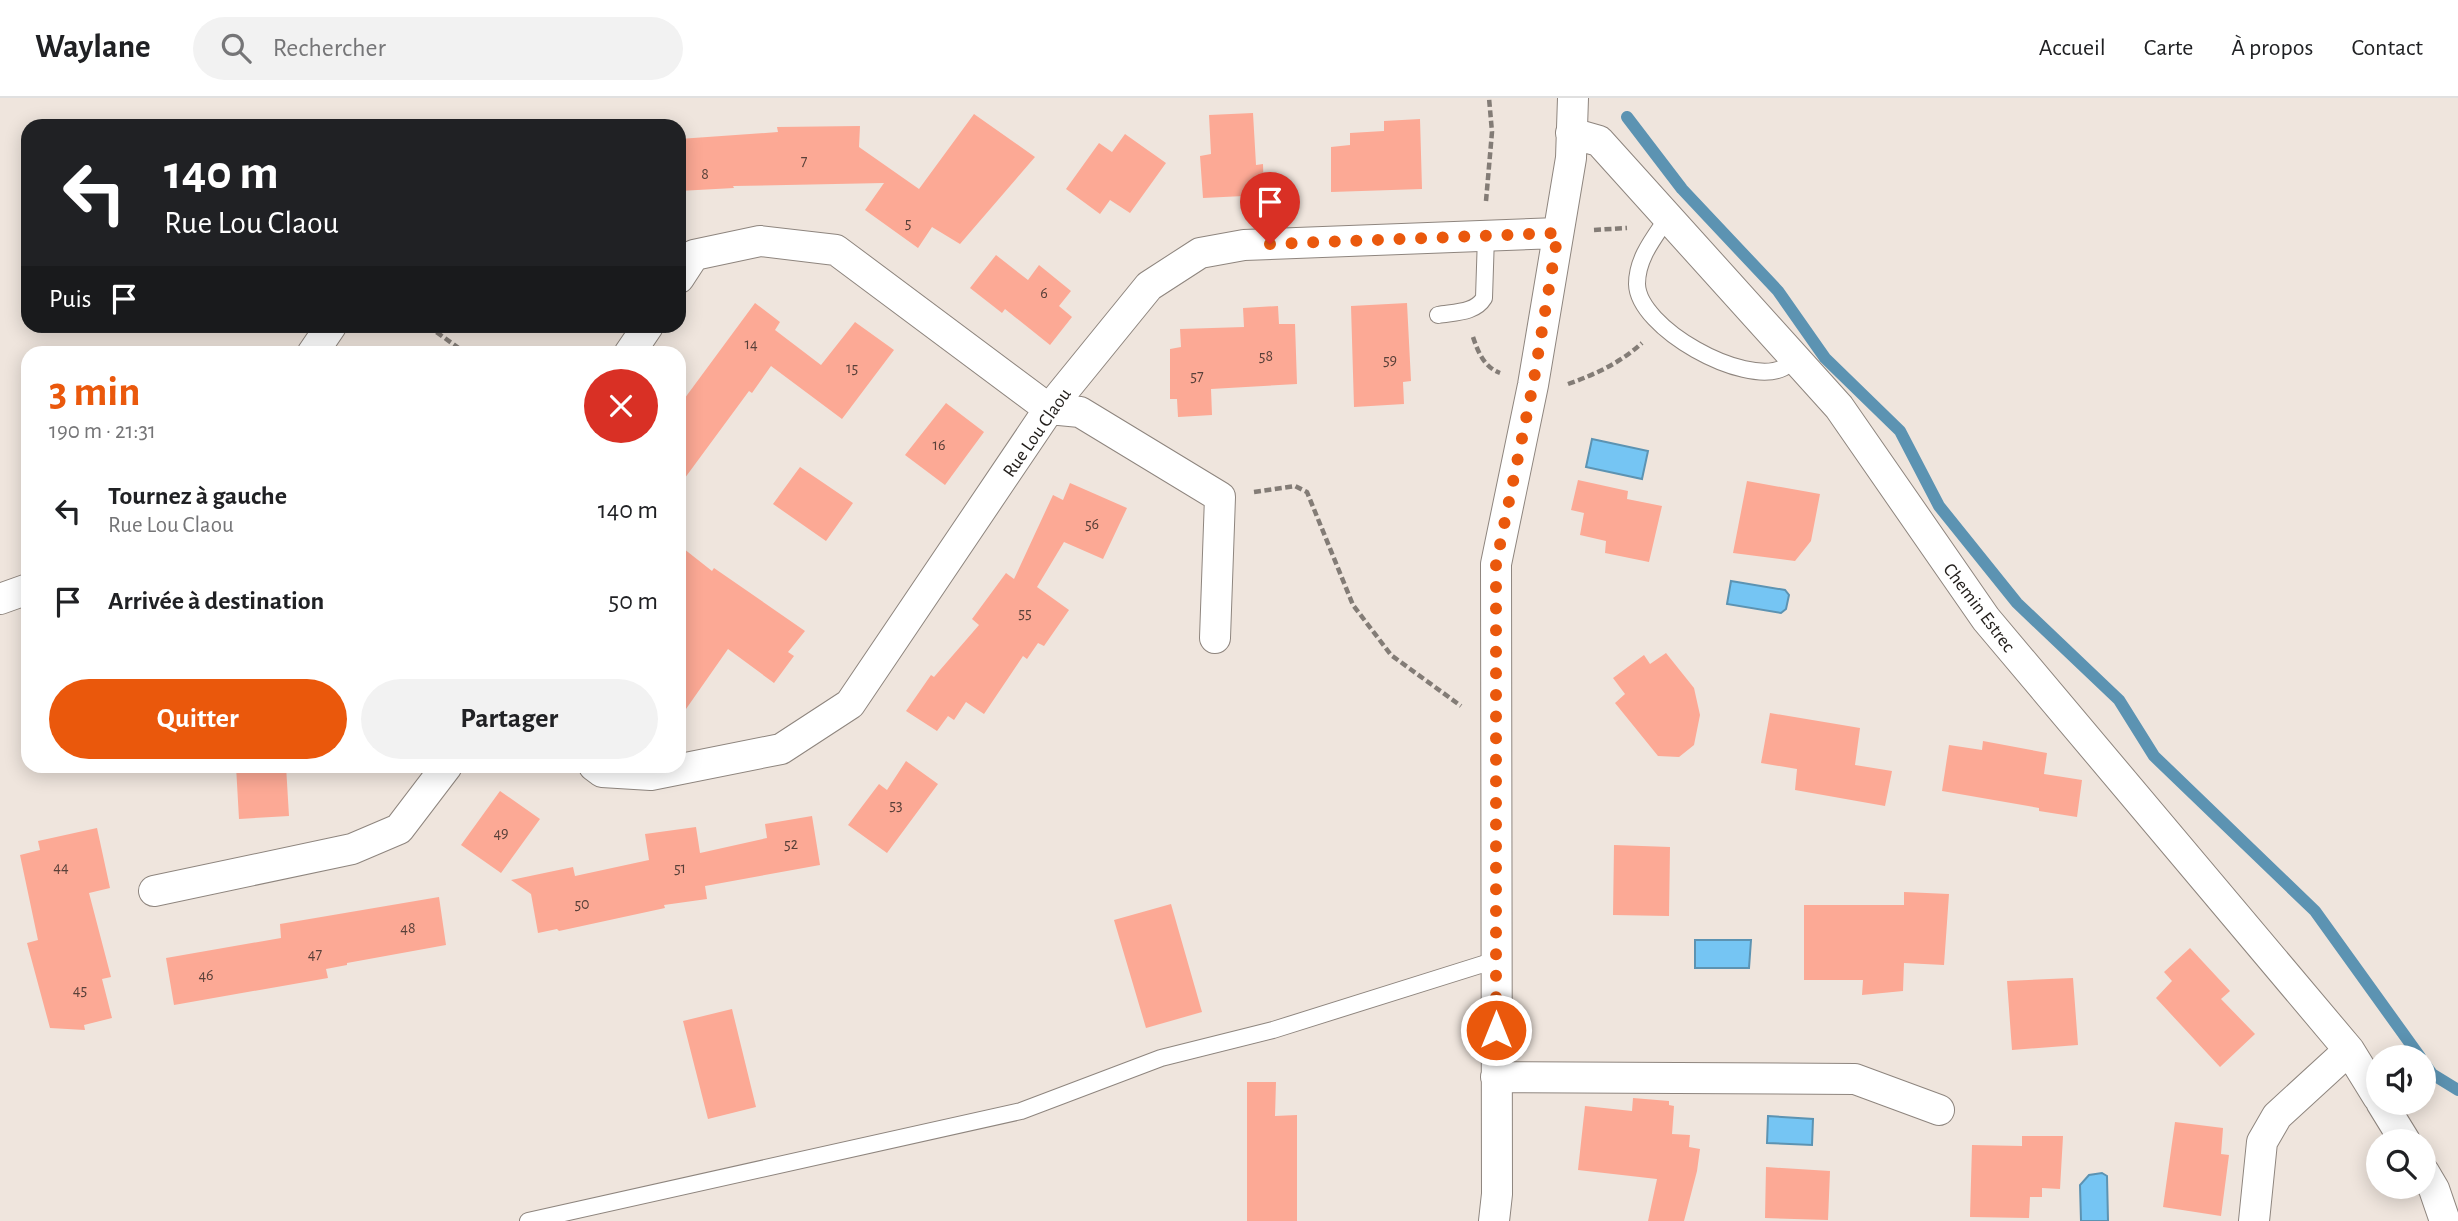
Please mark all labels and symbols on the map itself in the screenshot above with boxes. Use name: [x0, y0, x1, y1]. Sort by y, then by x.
house number: 7: [801, 153, 808, 169]
house number: 8: [701, 166, 709, 182]
pin: [1240, 172, 1300, 244]
house number: 5: [905, 215, 911, 231]
house number: 6: [1040, 285, 1048, 301]
house number: 14: [744, 336, 758, 352]
house number: 58: [1259, 348, 1273, 364]
house number: 59: [1383, 352, 1397, 368]
house number: 15: [846, 360, 858, 376]
house number: 57: [1190, 368, 1204, 384]
street label: Rue Lou Claou: [1000, 385, 1075, 481]
house number: 16: [932, 437, 946, 453]
house number: 56: [1085, 516, 1099, 532]
street label: Chemin Estrec: [1939, 560, 2018, 656]
house number: 55: [1018, 605, 1032, 621]
house number: 53: [889, 797, 903, 813]
house number: 49: [493, 825, 509, 841]
house number: 52: [784, 836, 798, 852]
house number: 44: [53, 859, 69, 875]
house number: 51: [674, 860, 686, 876]
house number: 50: [574, 896, 590, 912]
house number: 48: [400, 920, 416, 936]
house number: 47: [308, 946, 323, 962]
house number: 46: [198, 967, 214, 983]
house number: 45: [73, 982, 87, 998]
position arrow: [1459, 993, 1533, 1067]

